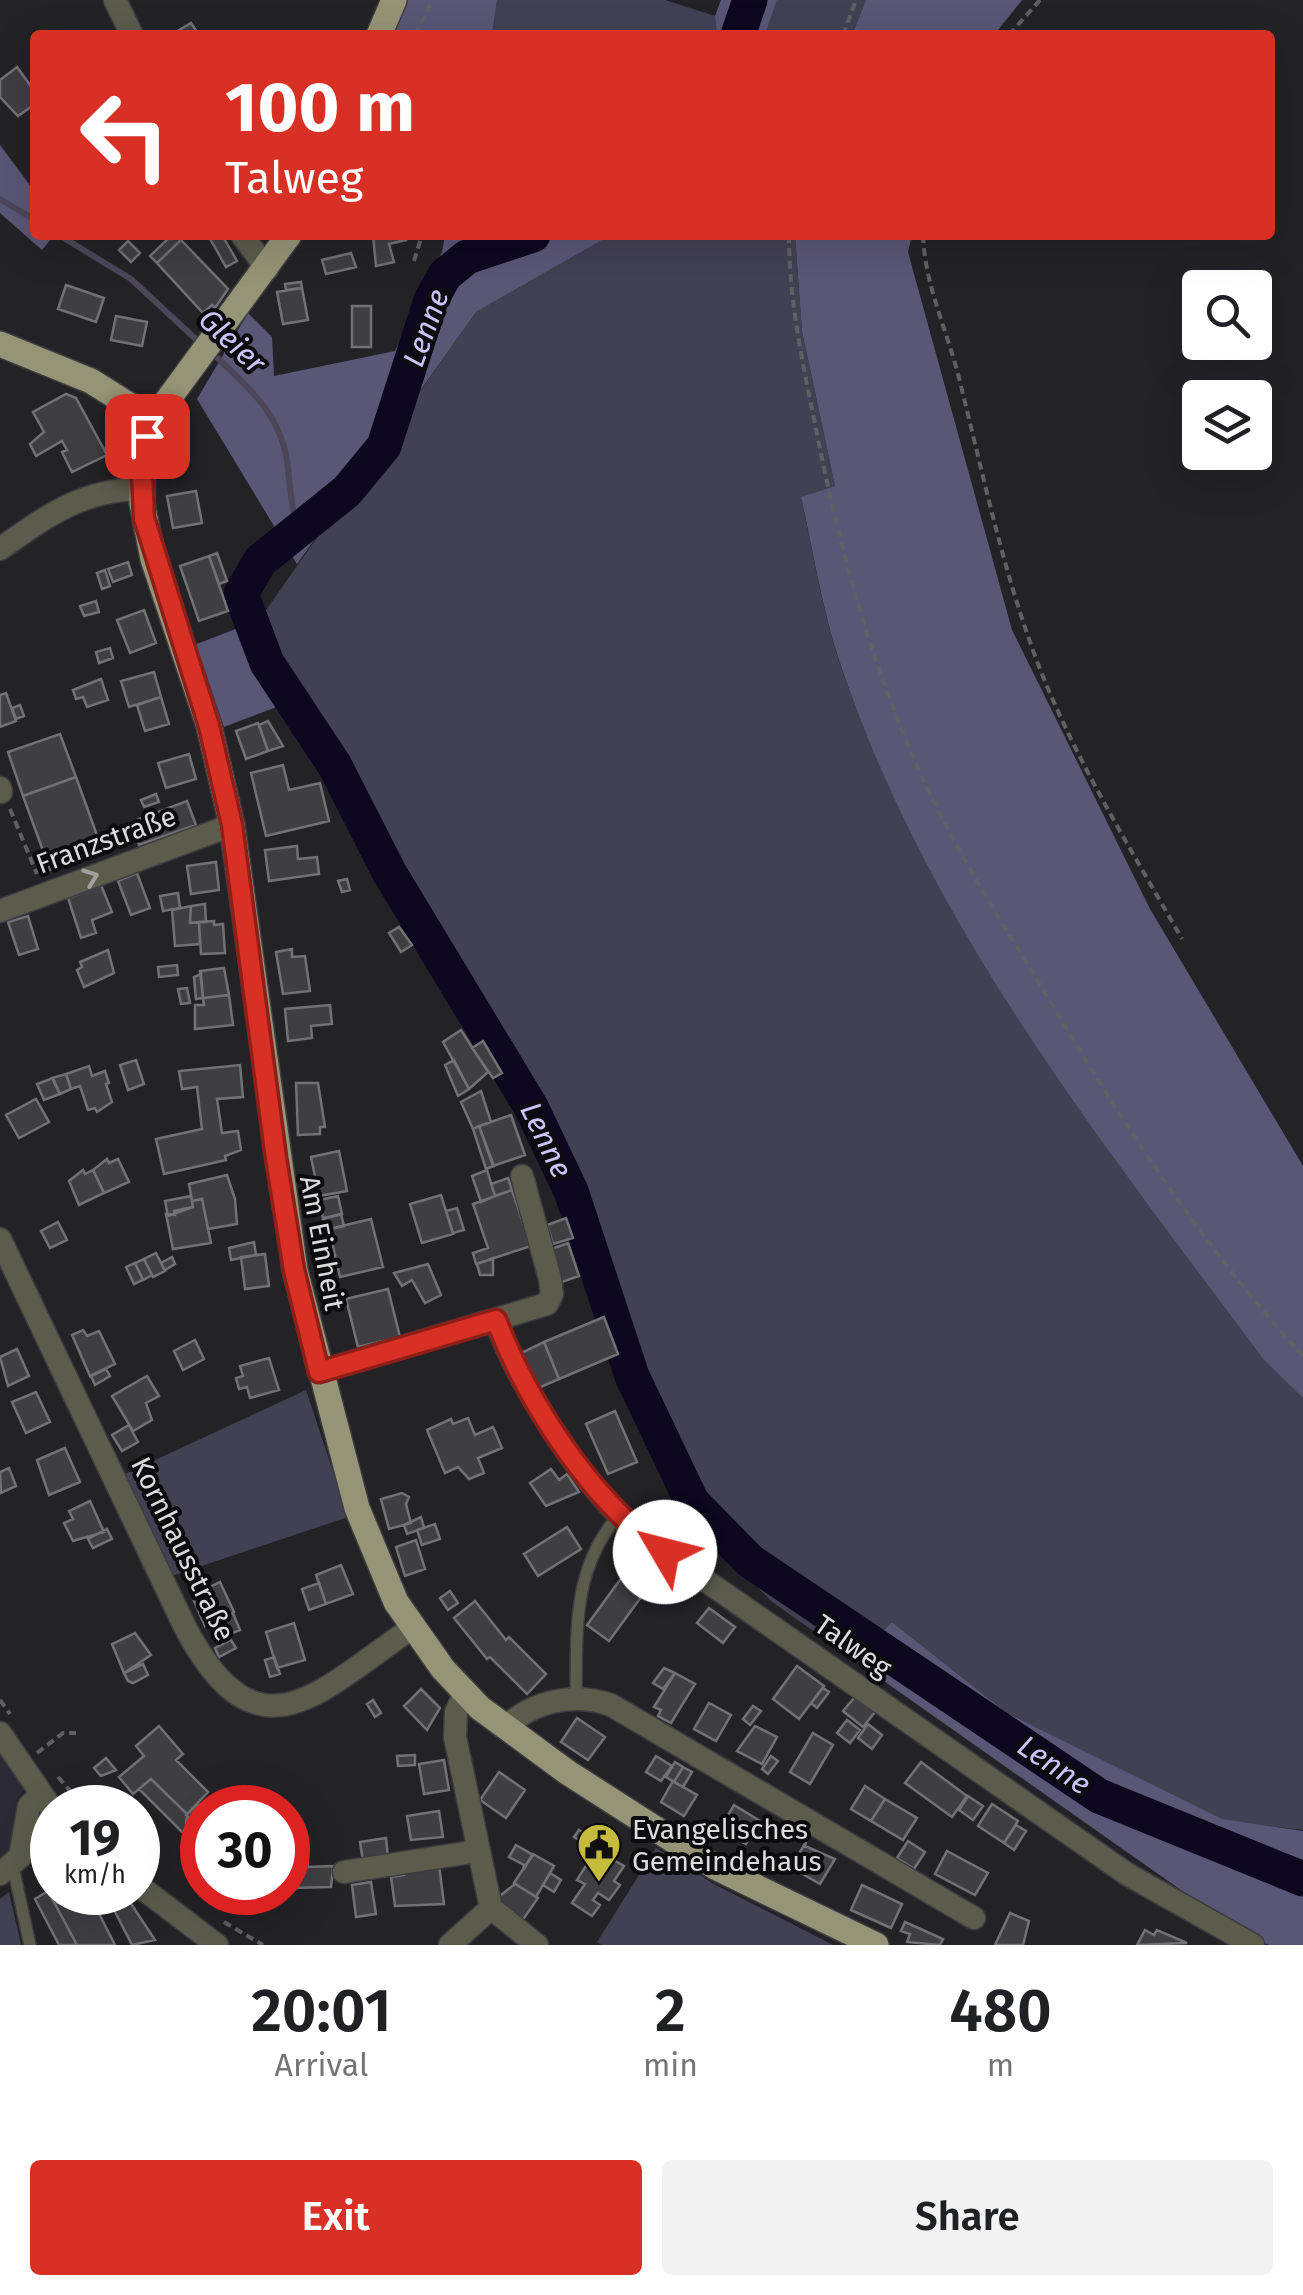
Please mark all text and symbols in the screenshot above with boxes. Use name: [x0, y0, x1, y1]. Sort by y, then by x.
text: 100 m: [225, 66, 415, 150]
icon: left: [60, 70, 190, 200]
text: Talweg: [225, 151, 363, 205]
map controls: [1182, 270, 1272, 470]
button: search: [1182, 270, 1272, 360]
water label: Lenne: [395, 284, 457, 372]
water label: Gleier: [191, 301, 274, 382]
button: layers: [1182, 380, 1272, 470]
pin: [105, 394, 190, 479]
icon: arrive: [120, 409, 175, 464]
street label: Franzstraße: [32, 799, 180, 881]
one-way arrow: [82, 868, 99, 889]
water label: Lenne: [512, 1096, 580, 1184]
street label: Am Einheit: [293, 1173, 351, 1314]
street label: Kornhausstraße: [124, 1452, 242, 1646]
position arrow: [613, 1500, 717, 1604]
street label: Talweg: [808, 1608, 898, 1684]
water label: Lenne: [1011, 1728, 1097, 1802]
speed limit sign: 30: [180, 1785, 310, 1915]
text: 19: [69, 1808, 121, 1868]
place label: Evangelisches Gemeindehaus: [632, 1813, 822, 1878]
public building icon: Evangelisches Gemeindehaus: [576, 1822, 622, 1883]
text: km/h: [64, 1860, 126, 1890]
text: 20:01: [251, 1975, 392, 2047]
text: 2: [655, 1975, 686, 2047]
text: 480: [949, 1975, 1052, 2047]
text: Arrival: [275, 2046, 368, 2084]
text: min: [643, 2046, 698, 2084]
text: m: [987, 2046, 1014, 2084]
button: Exit: [30, 2160, 642, 2275]
button: Share: [662, 2160, 1273, 2275]

